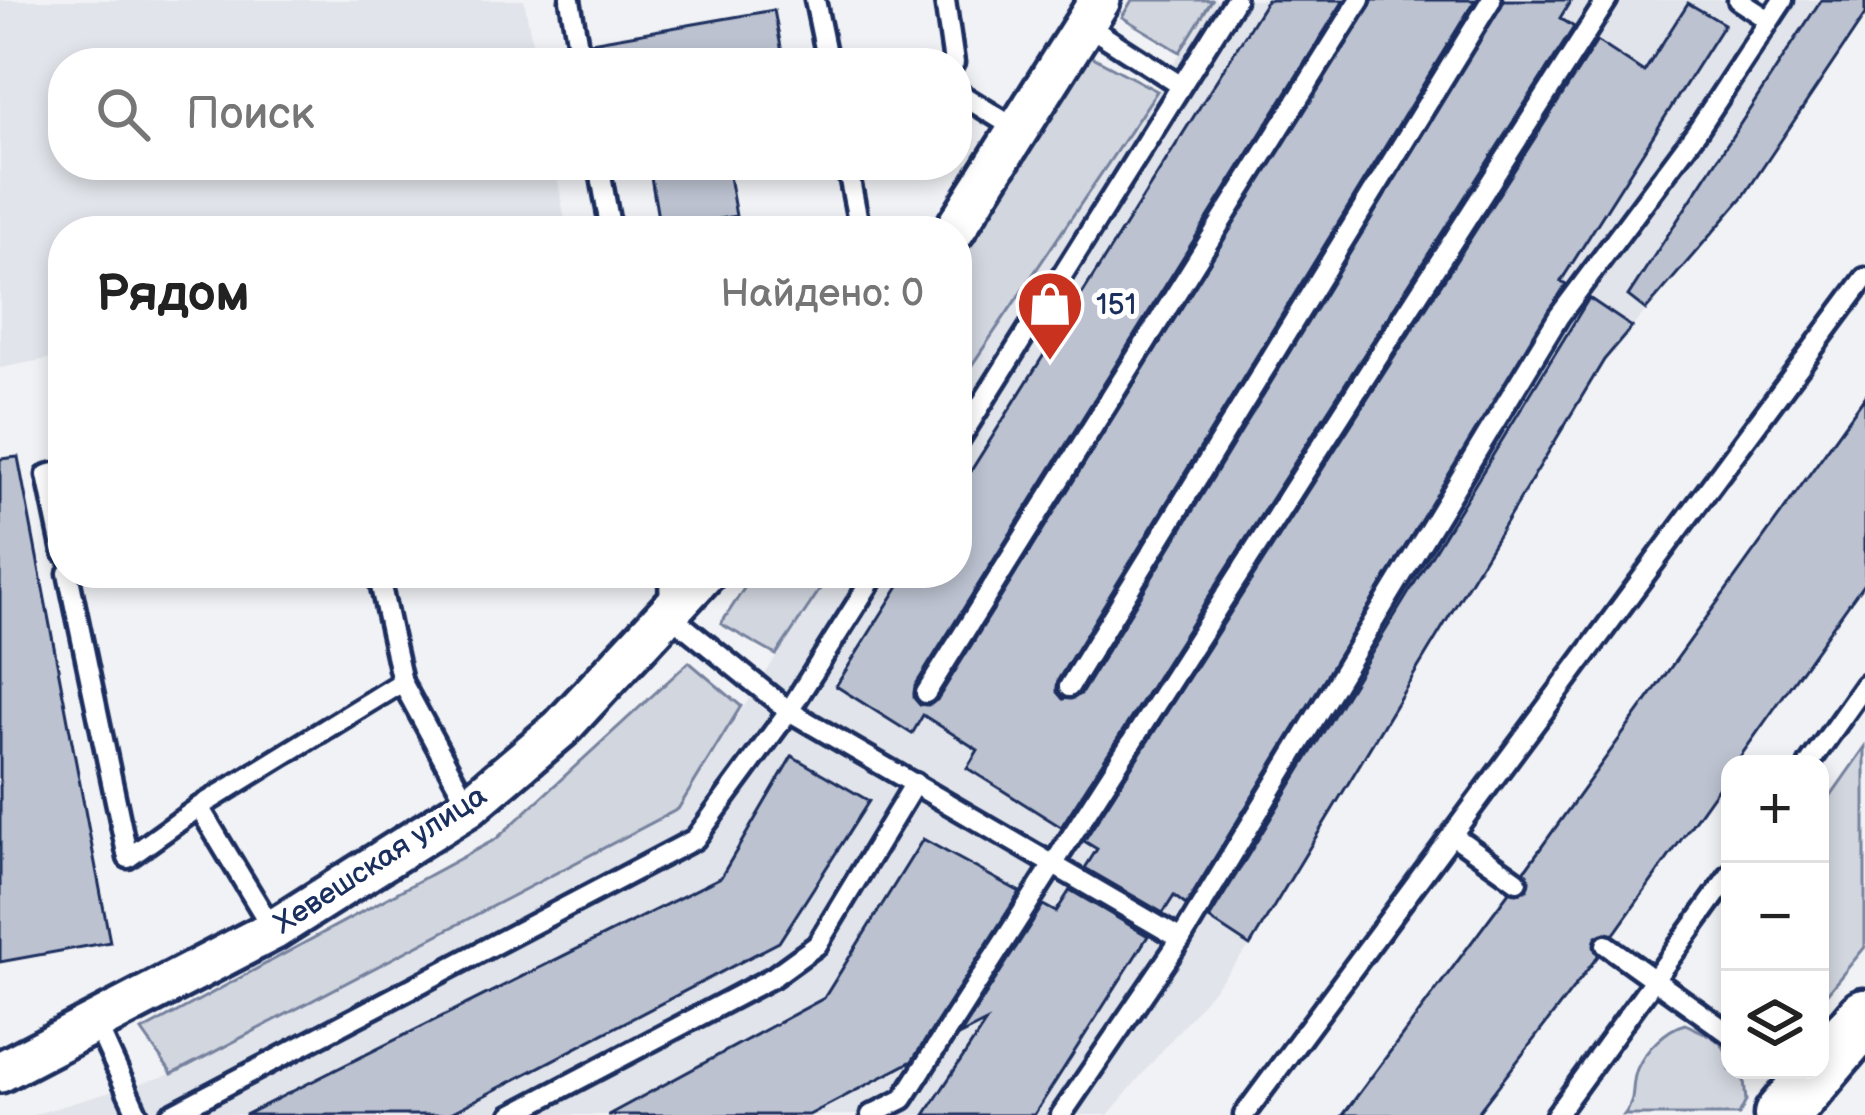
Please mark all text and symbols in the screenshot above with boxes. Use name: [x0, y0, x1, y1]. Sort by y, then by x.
search box: [48, 48, 972, 180]
icon: search: [90, 81, 156, 147]
text: Поиск: [186, 87, 314, 142]
text: Рядом: [96, 264, 250, 325]
shop icon: 151: [1015, 269, 1085, 363]
text: Найдено: 0: [721, 271, 924, 318]
place label: 151: [1096, 287, 1136, 323]
map controls: [1721, 755, 1829, 1079]
button: +: [1721, 755, 1829, 863]
street label: Хевешская улица: [268, 778, 494, 942]
button: −: [1721, 863, 1829, 971]
button: layers: [1721, 971, 1829, 1079]

